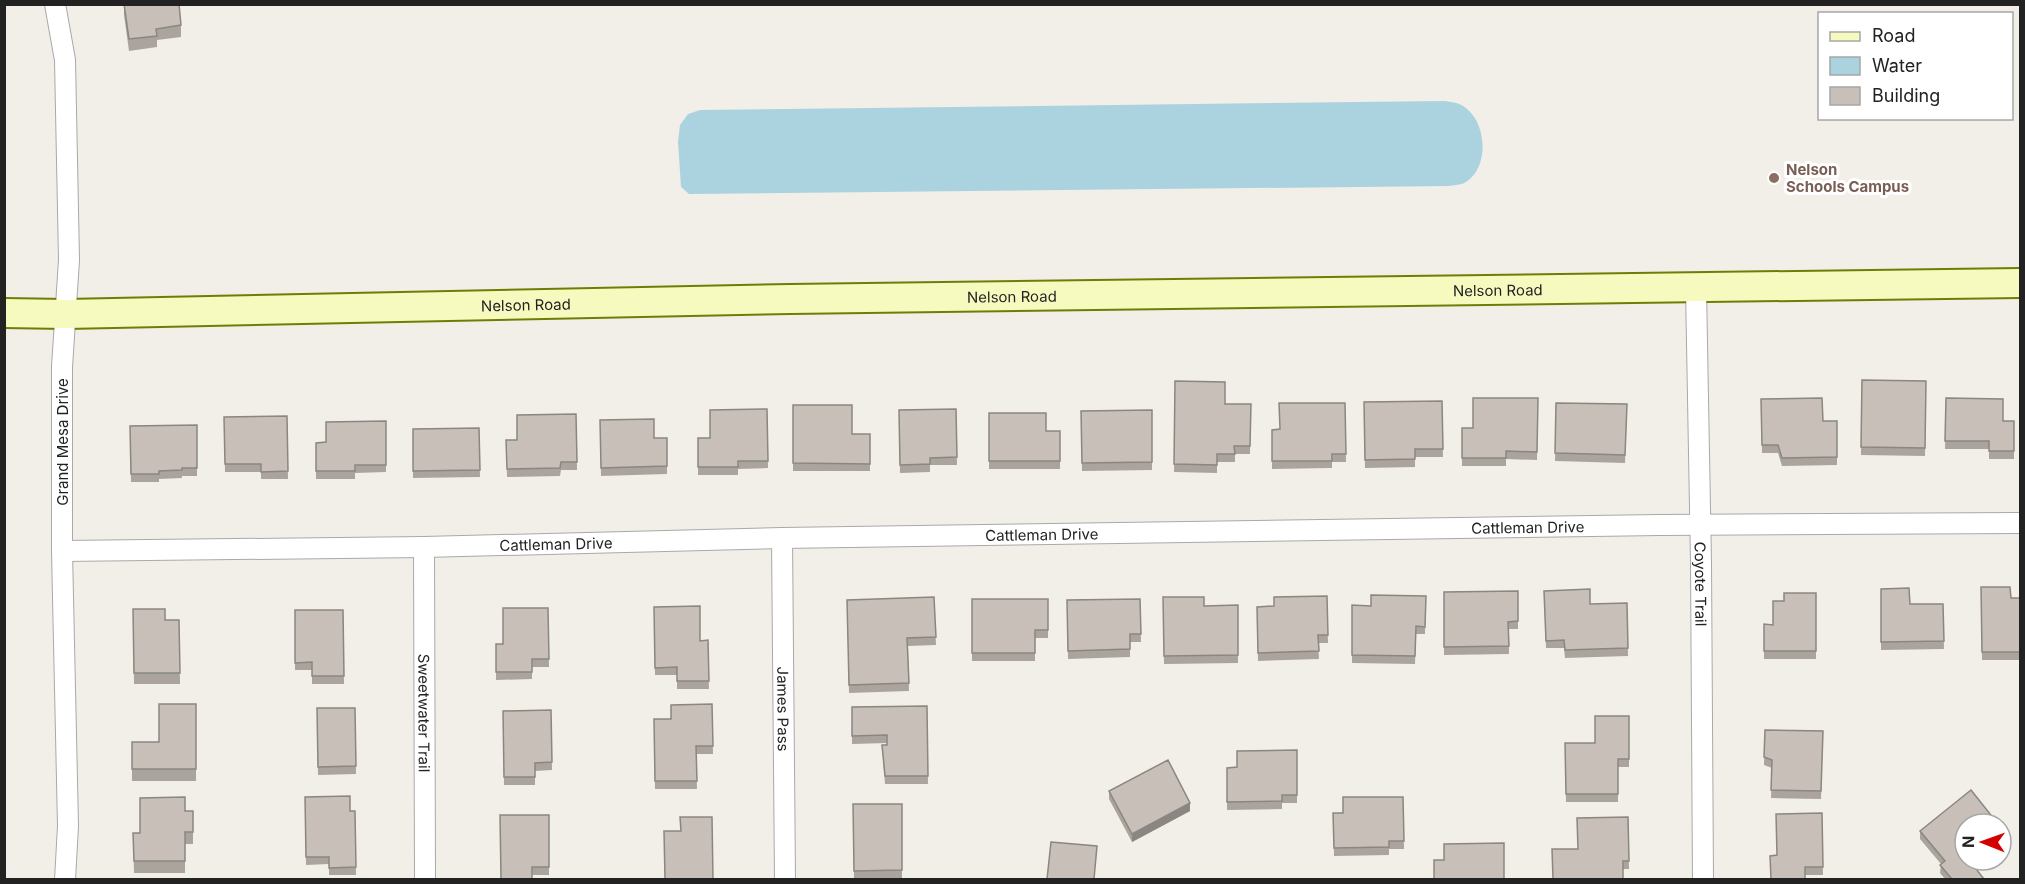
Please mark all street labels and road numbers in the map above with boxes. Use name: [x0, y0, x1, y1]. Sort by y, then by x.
street label: Nelson Road: [1453, 280, 1543, 300]
street label: Nelson Road: [967, 286, 1057, 306]
street label: Nelson Road: [481, 294, 571, 315]
street label: Grand Mesa Drive: [53, 378, 72, 506]
street label: Cattleman Drive: [1471, 517, 1585, 537]
street label: Cattleman Drive: [985, 524, 1099, 544]
street label: Cattleman Drive: [499, 533, 613, 555]
street label: Coyote Trail: [1691, 541, 1711, 626]
street label: Sweetwater Trail: [415, 654, 434, 772]
street label: James Pass: [774, 666, 793, 752]

